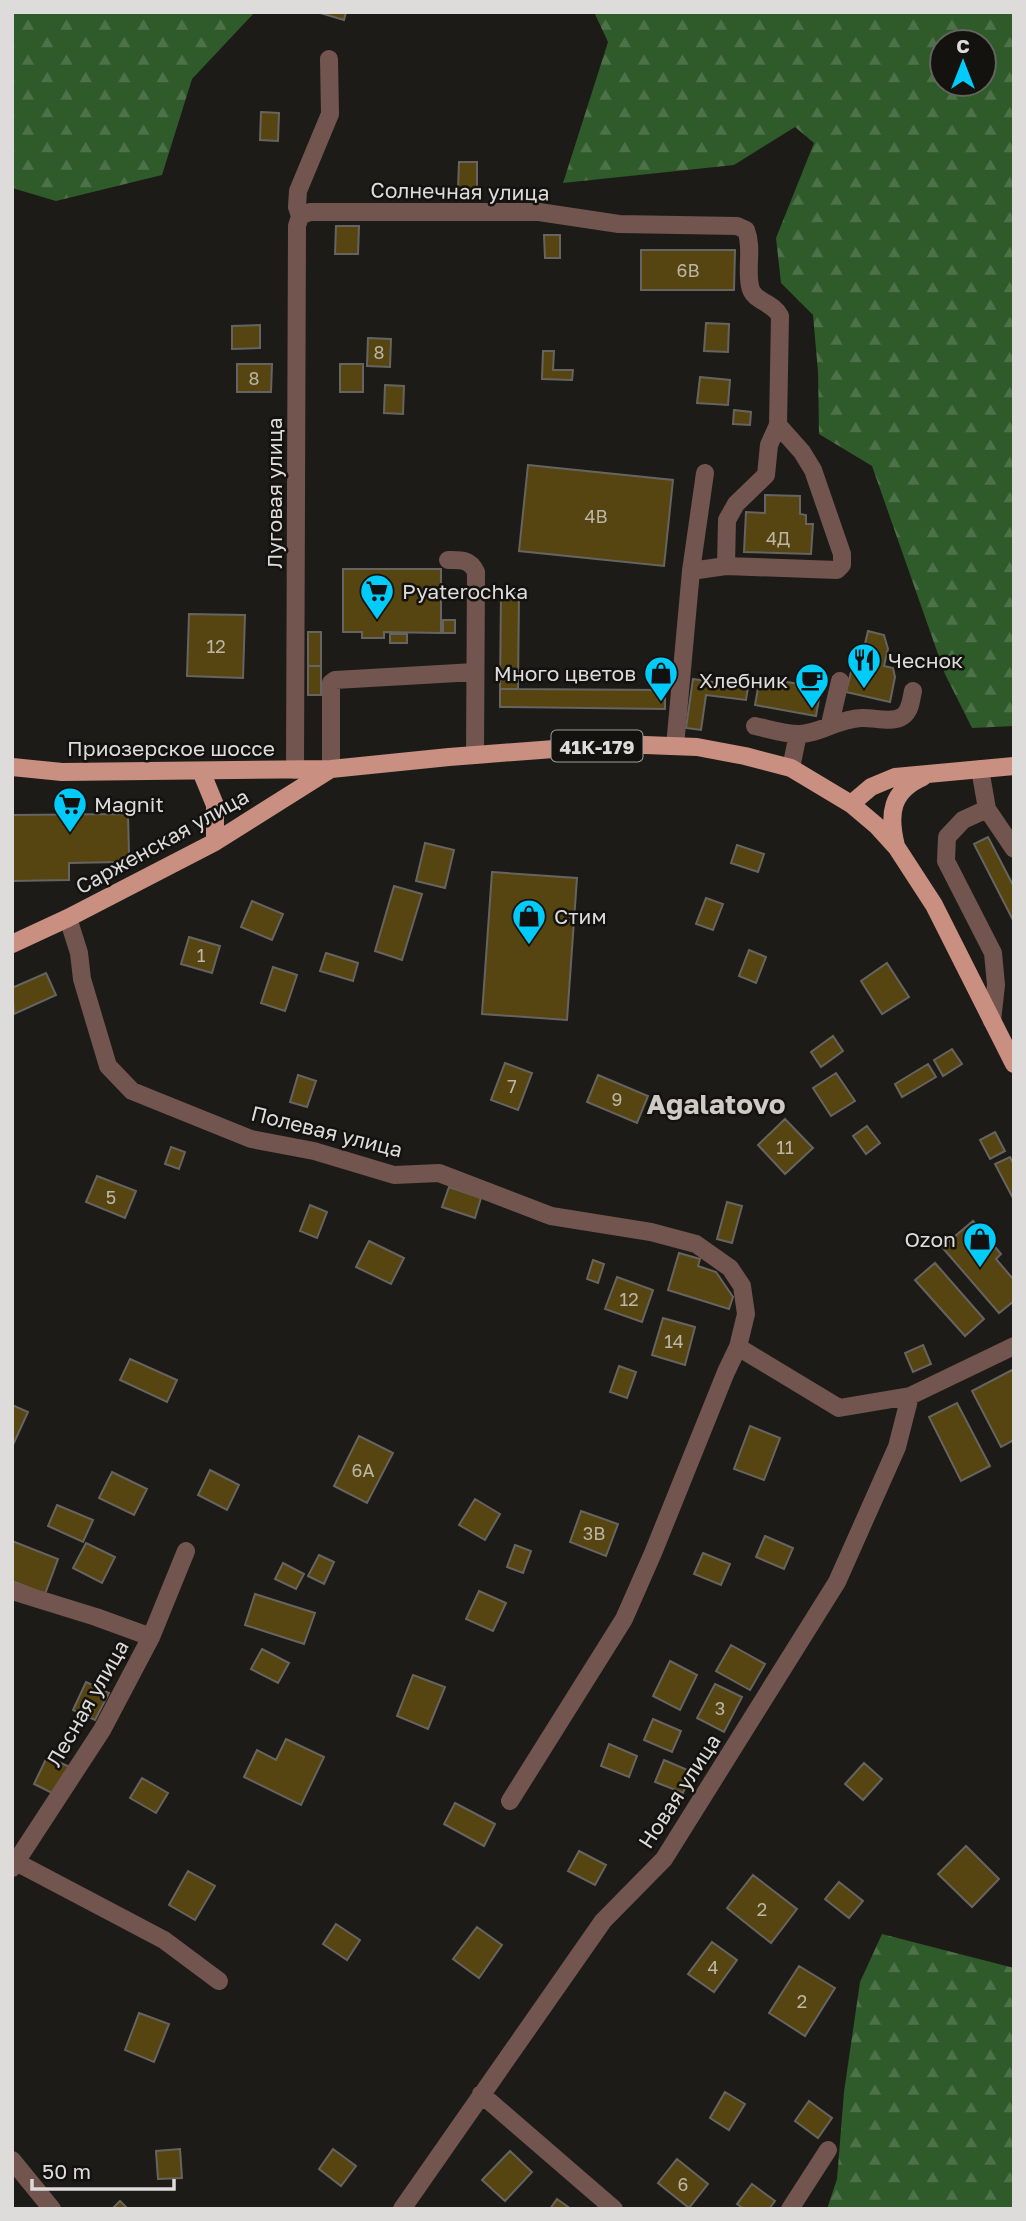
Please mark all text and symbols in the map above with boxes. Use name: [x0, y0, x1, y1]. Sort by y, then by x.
north arrow: [928, 28, 998, 98]
text: С: [956, 34, 970, 57]
street label: Солнечная улица: [370, 176, 550, 206]
house number: 6В: [677, 259, 699, 281]
house number: 8: [374, 341, 384, 363]
house number: 8: [249, 367, 259, 389]
street label: Луговая улица: [261, 417, 287, 569]
house number: 4В: [584, 505, 608, 527]
house number: 4Д: [766, 527, 790, 549]
supermarket icon: Pyaterochka: [358, 572, 396, 621]
place label: Pyaterochka: [402, 578, 528, 604]
house number: 12: [206, 635, 226, 657]
restaurant icon: Чеснок: [845, 641, 883, 690]
place label: Чеснок: [888, 647, 963, 673]
shop icon: Много цветов: [642, 654, 680, 703]
place label: Много цветов: [494, 660, 636, 686]
cafe icon: Хлебник: [793, 661, 831, 710]
place label: Хлебник: [699, 667, 788, 693]
road number: 41К-179: [552, 730, 642, 762]
street label: Приозерское шоссе: [67, 735, 275, 761]
street label: Сарженская улица: [71, 783, 253, 899]
supermarket icon: Magnit: [51, 785, 89, 834]
place label: Magnit: [94, 791, 164, 817]
shop icon: Стим: [510, 897, 548, 946]
place label: Стим: [554, 903, 607, 929]
house number: 1: [197, 944, 206, 966]
house number: 7: [507, 1075, 517, 1097]
district label: Agalatovo: [646, 1087, 786, 1120]
house number: 9: [612, 1088, 622, 1110]
street label: Полевая улица: [249, 1100, 405, 1162]
house number: 11: [776, 1136, 794, 1158]
house number: 5: [106, 1186, 116, 1208]
shop icon: Ozon: [961, 1220, 999, 1269]
place label: Ozon: [904, 1226, 956, 1252]
house number: 12: [619, 1288, 639, 1310]
house number: 14: [664, 1330, 684, 1352]
house number: 6А: [352, 1459, 374, 1481]
house number: 3В: [583, 1522, 605, 1544]
street label: Лесная улица: [40, 1635, 134, 1771]
house number: 3: [715, 1697, 725, 1719]
street label: Новая улица: [632, 1729, 726, 1853]
house number: 2: [757, 1898, 767, 1920]
house number: 4: [708, 1956, 719, 1978]
house number: 2: [797, 1990, 807, 2012]
scale bar: [32, 2148, 173, 2192]
text: 50 m: [42, 2158, 91, 2184]
house number: 6: [678, 2173, 688, 2195]

